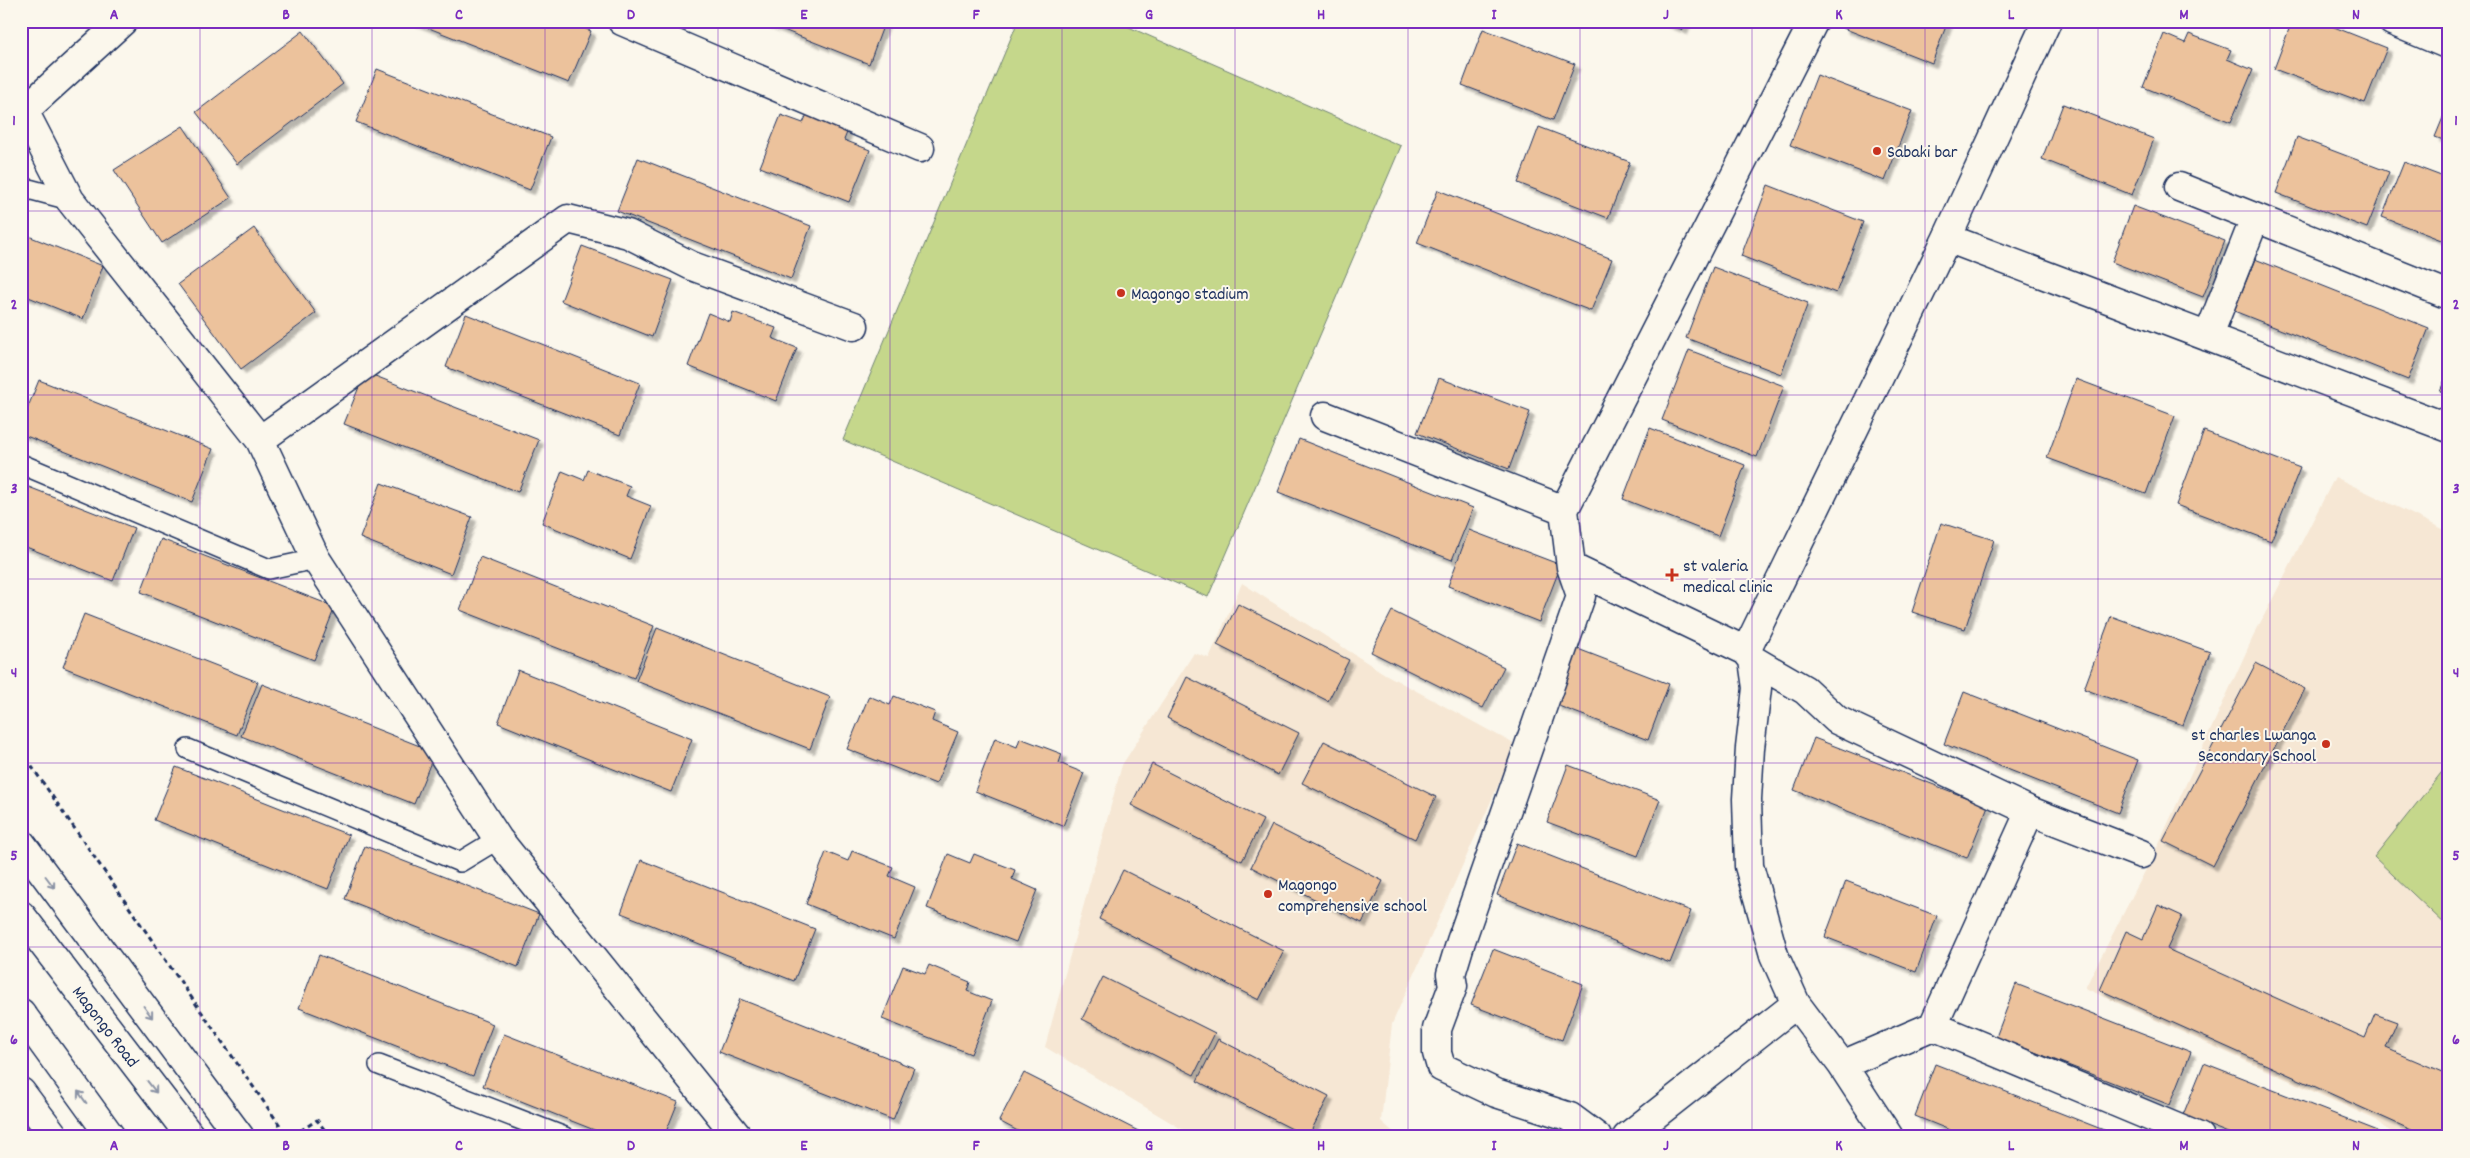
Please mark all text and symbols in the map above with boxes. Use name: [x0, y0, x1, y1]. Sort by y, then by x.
text: A: [110, 4, 119, 27]
text: B: [282, 4, 290, 27]
text: C: [455, 4, 463, 27]
text: D: [627, 4, 636, 27]
text: E: [800, 4, 808, 27]
text: F: [972, 4, 980, 27]
text: G: [1145, 4, 1153, 27]
text: H: [1317, 4, 1325, 27]
text: I: [1492, 4, 1498, 27]
text: J: [1663, 4, 1669, 27]
text: K: [1835, 4, 1843, 27]
text: L: [2008, 4, 2015, 27]
text: M: [2179, 4, 2189, 27]
text: N: [2352, 4, 2360, 27]
text: 1: [12, 110, 16, 133]
text: 1: [2454, 110, 2458, 133]
place label: Sabaki bar: [1887, 141, 1958, 166]
marker: Sabaki bar: [1871, 145, 1883, 157]
place label: Magongo stadium: [1131, 283, 1249, 308]
marker: Magongo stadium: [1115, 287, 1127, 299]
text: 2: [11, 294, 18, 317]
text: 2: [2453, 294, 2460, 317]
text: 3: [10, 478, 18, 501]
text: 3: [2452, 478, 2460, 501]
place label: st valeria medical clinic: [1683, 555, 1773, 601]
marker: st valeria medical clinic: [1665, 568, 1679, 582]
text: 4: [11, 662, 17, 685]
text: 4: [2453, 662, 2459, 685]
place label: st charles Lwanga Secondary School: [2191, 724, 2317, 770]
marker: st charles Lwanga Secondary School: [2320, 738, 2332, 750]
text: 5: [10, 845, 18, 868]
text: 5: [2452, 845, 2460, 868]
place label: Magongo comprehensive school: [1278, 874, 1427, 920]
one-way arrow: [45, 875, 56, 888]
marker: Magongo comprehensive school: [1262, 888, 1274, 900]
street label: Magongo Road: [65, 982, 144, 1074]
one-way arrow: [142, 1005, 153, 1018]
text: 6: [10, 1029, 18, 1052]
text: 6: [2452, 1029, 2460, 1052]
one-way arrow: [147, 1080, 158, 1093]
one-way arrow: [77, 1090, 87, 1104]
text: A: [110, 1135, 119, 1158]
text: B: [282, 1135, 290, 1158]
text: C: [455, 1135, 463, 1158]
text: D: [627, 1135, 636, 1158]
text: E: [800, 1135, 808, 1158]
text: F: [972, 1135, 980, 1158]
text: G: [1145, 1135, 1153, 1158]
text: H: [1317, 1135, 1325, 1158]
text: I: [1492, 1135, 1498, 1158]
text: J: [1663, 1135, 1669, 1158]
text: K: [1835, 1135, 1843, 1158]
text: L: [2008, 1135, 2015, 1158]
text: M: [2179, 1135, 2189, 1158]
text: N: [2352, 1135, 2360, 1158]

